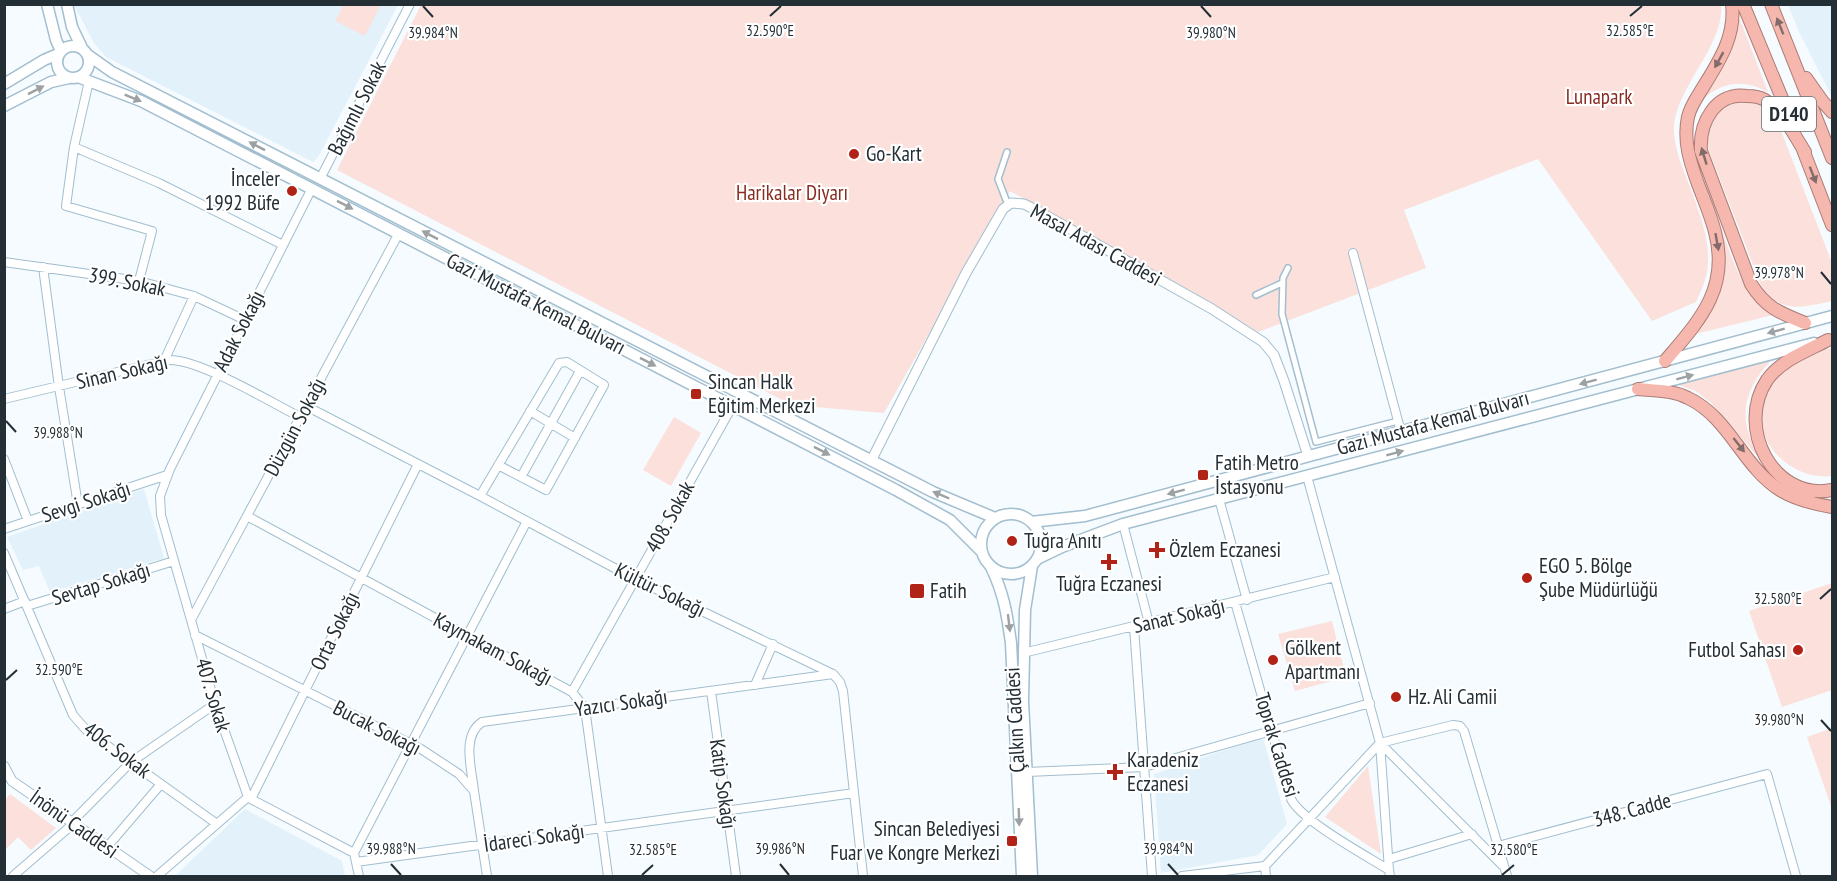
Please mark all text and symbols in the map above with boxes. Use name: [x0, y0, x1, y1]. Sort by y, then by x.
one-way arrow: [1775, 16, 1785, 34]
text: 32.590°E: [746, 21, 794, 40]
text: 32.585°E: [1606, 21, 1654, 40]
text: 39.984°N: [408, 23, 458, 42]
text: 39.980°N: [1186, 23, 1236, 42]
one-way arrow: [1714, 52, 1724, 69]
street label: Bağımlı Sokak: [321, 56, 392, 159]
park label: Lunapark: [1566, 83, 1632, 110]
one-way arrow: [28, 85, 45, 95]
one-way arrow: [124, 94, 142, 103]
road number: D140: [1762, 97, 1816, 131]
place label: Go-Kart: [866, 140, 922, 167]
one-way arrow: [248, 141, 265, 151]
marker: Go-Kart: [847, 147, 861, 161]
one-way arrow: [1699, 147, 1708, 165]
place label: İnceler 1992 Büfe: [205, 165, 280, 216]
one-way arrow: [1809, 166, 1819, 184]
park label: Harikalar Diyarı: [736, 179, 848, 206]
marker: İnceler 1992 Büfe: [285, 184, 299, 198]
street label: Masal Adası Caddesi: [1026, 197, 1167, 292]
one-way arrow: [336, 200, 353, 210]
one-way arrow: [421, 230, 438, 240]
one-way arrow: [1713, 233, 1722, 252]
street label: Gazi Mustafa Kemal Bulvarı: [442, 247, 630, 360]
street label: 399. Sokak: [86, 261, 168, 302]
text: 39.978°N: [1754, 263, 1804, 282]
street label: Adak Sokağı: [207, 286, 271, 376]
one-way arrow: [1767, 327, 1785, 336]
street label: Sinan Sokağı: [74, 348, 170, 395]
one-way arrow: [640, 357, 657, 367]
place label: Sincan Halk Eğitim Merkezi: [708, 368, 815, 419]
one-way arrow: [1676, 372, 1694, 381]
street label: Düzgün Sokağı: [257, 373, 332, 481]
one-way arrow: [1578, 377, 1597, 387]
street label: Gazi Mustafa Kemal Bulvarı: [1334, 384, 1532, 461]
marker: Sincan Halk Eğitim Merkezi: [689, 387, 703, 401]
text: 39.988°N: [33, 423, 83, 442]
one-way arrow: [1732, 438, 1744, 453]
one-way arrow: [813, 447, 830, 456]
one-way arrow: [1386, 448, 1404, 457]
place label: Fatih Metro İstasyonu: [1215, 449, 1299, 500]
marker: Fatih Metro İstasyonu: [1196, 468, 1210, 482]
street label: Sevgi Sokağı: [38, 475, 134, 529]
street label: 408. Sokak: [639, 476, 700, 557]
one-way arrow: [1167, 488, 1185, 497]
one-way arrow: [931, 490, 949, 500]
place label: Tuğra Anıtı: [1024, 527, 1102, 554]
marker: Tuğra Anıtı: [1005, 534, 1019, 548]
place label: Özlem Eczanesi: [1169, 536, 1281, 563]
marker: Özlem Eczanesi: [1150, 543, 1164, 557]
place label: EGO 5. Bölge Şube Müdürlüğü: [1539, 552, 1658, 603]
marker: Tuğra Eczanesi: [1102, 555, 1116, 569]
street label: Sevtap Sokağı: [48, 556, 153, 611]
street label: Kültür Sokağı: [610, 556, 710, 623]
place label: Tuğra Eczanesi: [1056, 570, 1162, 597]
marker: EGO 5. Bölge Şube Müdürlüğü: [1520, 571, 1534, 585]
place label: Fatih: [930, 577, 967, 604]
marker: Fatih: [908, 582, 926, 600]
street label: Orta Sokağı: [304, 587, 365, 675]
text: 32.580°E: [1754, 589, 1802, 608]
street label: Sanat Sokağı: [1130, 592, 1227, 639]
street label: Kaymakam Sokağı: [429, 606, 557, 691]
one-way arrow: [1004, 613, 1014, 632]
place label: Gölkent Apartmanı: [1285, 634, 1360, 685]
place label: Futbol Sahası: [1688, 636, 1786, 663]
marker: Futbol Sahası: [1791, 643, 1805, 657]
marker: Gölkent Apartmanı: [1266, 653, 1280, 667]
street label: 407. Sokak: [189, 655, 238, 735]
text: 32.590°E: [35, 660, 83, 679]
street label: Çalkın Caddesi: [998, 667, 1031, 773]
street label: Yazıcı Sokağı: [573, 683, 669, 722]
place label: Hz. Ali Camii: [1408, 683, 1497, 710]
street label: Toprak Caddesi: [1249, 689, 1306, 800]
marker: Hz. Ali Camii: [1389, 690, 1403, 704]
street label: Bucak Sokağı: [329, 694, 426, 761]
text: 39.980°N: [1754, 710, 1804, 729]
street label: 406. Sokak: [78, 715, 157, 784]
street label: Katip Sokağı: [704, 737, 743, 831]
place label: Karadeniz Eczanesi: [1127, 746, 1199, 797]
marker: Karadeniz Eczanesi: [1108, 765, 1122, 779]
street label: İnönü Caddesi: [25, 783, 124, 864]
street label: 348. Cadde: [1590, 786, 1674, 833]
one-way arrow: [1014, 808, 1024, 827]
place label: Sincan Belediyesi Fuar ve Kongre Merkezi: [830, 815, 1000, 866]
street label: İdareci Sokağı: [482, 817, 586, 858]
marker: Sincan Belediyesi Fuar ve Kongre Merkezi: [1005, 834, 1019, 848]
text: 39.988°N: [366, 839, 416, 858]
text: 39.986°N: [755, 839, 805, 858]
text: 39.984°N: [1143, 839, 1193, 858]
text: 32.585°E: [629, 840, 677, 859]
text: 32.580°E: [1490, 840, 1538, 859]

